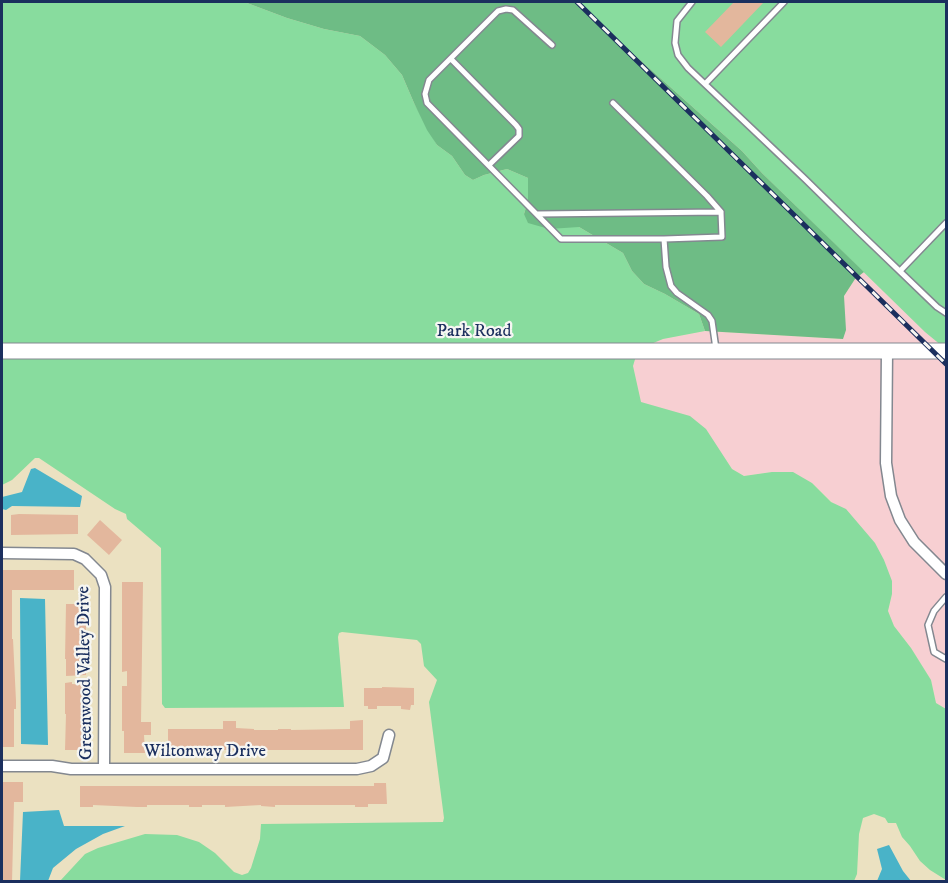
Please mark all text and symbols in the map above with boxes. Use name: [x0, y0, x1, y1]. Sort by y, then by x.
street label: Park Road: [437, 321, 511, 343]
street label: Greenwood Valley Drive: [74, 586, 98, 760]
street label: Wiltonway Drive: [144, 741, 266, 763]

